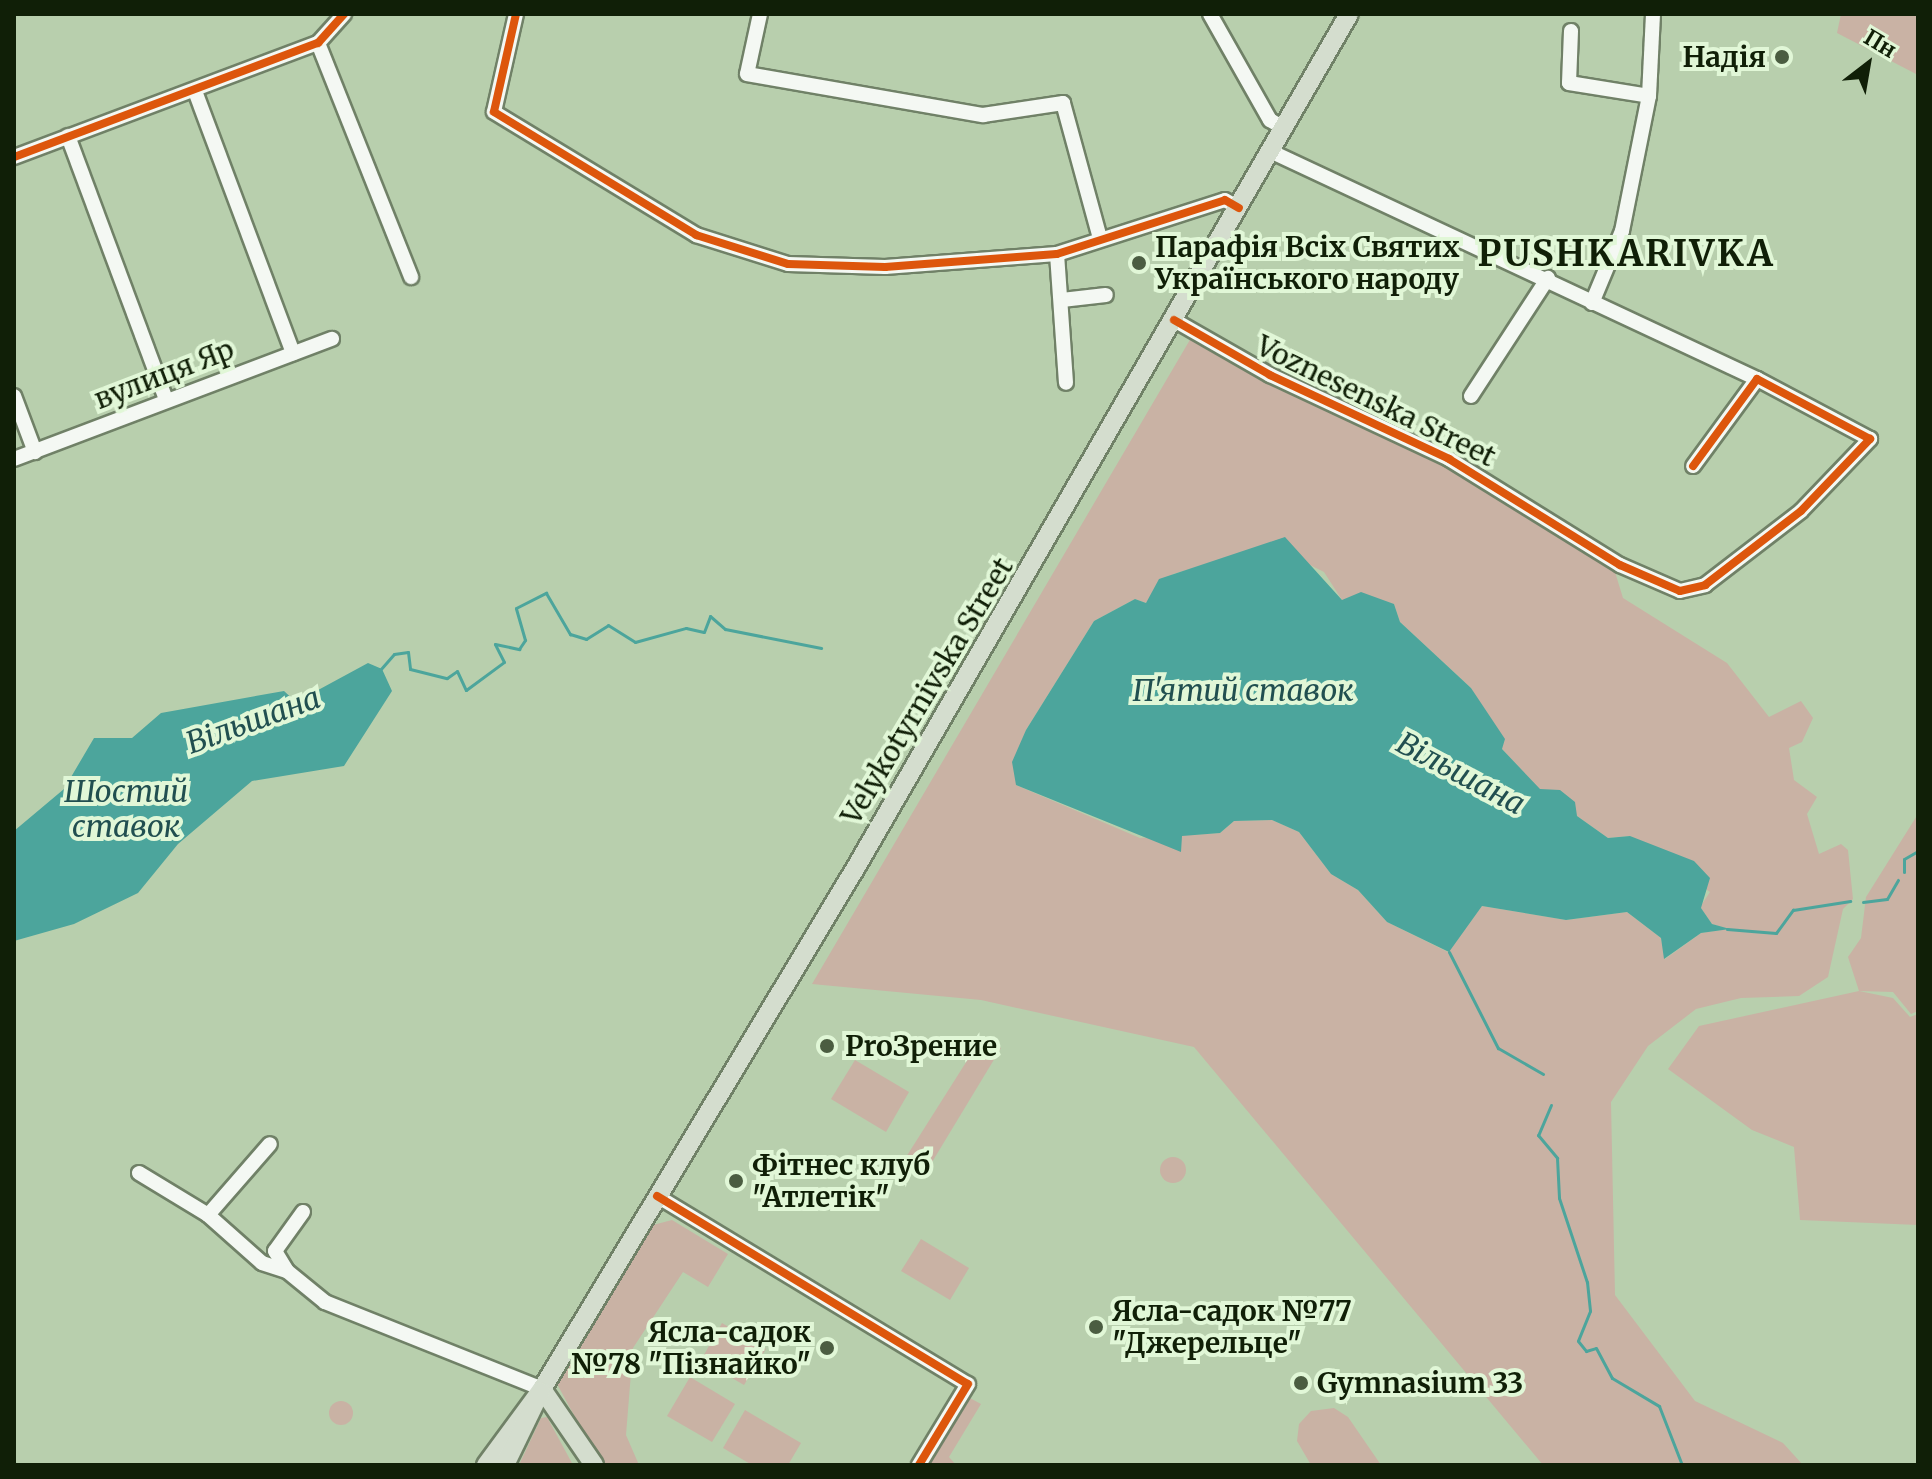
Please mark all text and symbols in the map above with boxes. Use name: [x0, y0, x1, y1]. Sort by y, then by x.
text: Пн: [1859, 23, 1902, 64]
north arrow: [1828, 24, 1908, 104]
place label: Надія: [1683, 40, 1766, 74]
marker: Надія: [1773, 48, 1791, 66]
place label: Парафія Всіх Святих Українського народу: [1155, 230, 1460, 296]
district label: PUSHKARIVKA: [1477, 232, 1775, 276]
marker: Парафія Всіх Святих Українського народу: [1130, 254, 1148, 272]
street label: Voznesenska Street: [1251, 329, 1501, 473]
street label: вулиця Яр: [89, 332, 239, 416]
street label: Velykotyrnivska Street: [834, 552, 1020, 830]
water label: П'ятий ставок: [1132, 672, 1354, 708]
water label: Вільшана: [181, 679, 325, 761]
water label: Вільшана: [1391, 724, 1531, 822]
water label: Шостий ставок: [64, 773, 188, 844]
place label: ProЗрение: [845, 1029, 997, 1063]
marker: ProЗрение: [816, 1035, 838, 1057]
place label: Фітнес клуб "Атлетік": [752, 1148, 930, 1214]
marker: Фітнес клуб "Атлетік": [727, 1172, 745, 1190]
place label: Ясла-садок №77 "Джерельце": [1112, 1294, 1352, 1360]
place label: Ясла-садок №78 "Пізнайко": [571, 1315, 811, 1381]
marker: Ясла-садок №77 "Джерельце": [1087, 1318, 1105, 1336]
marker: Ясла-садок №78 "Пізнайко": [818, 1339, 836, 1357]
place label: Gymnasium 33: [1317, 1366, 1523, 1400]
marker: Gymnasium 33: [1292, 1374, 1310, 1392]

